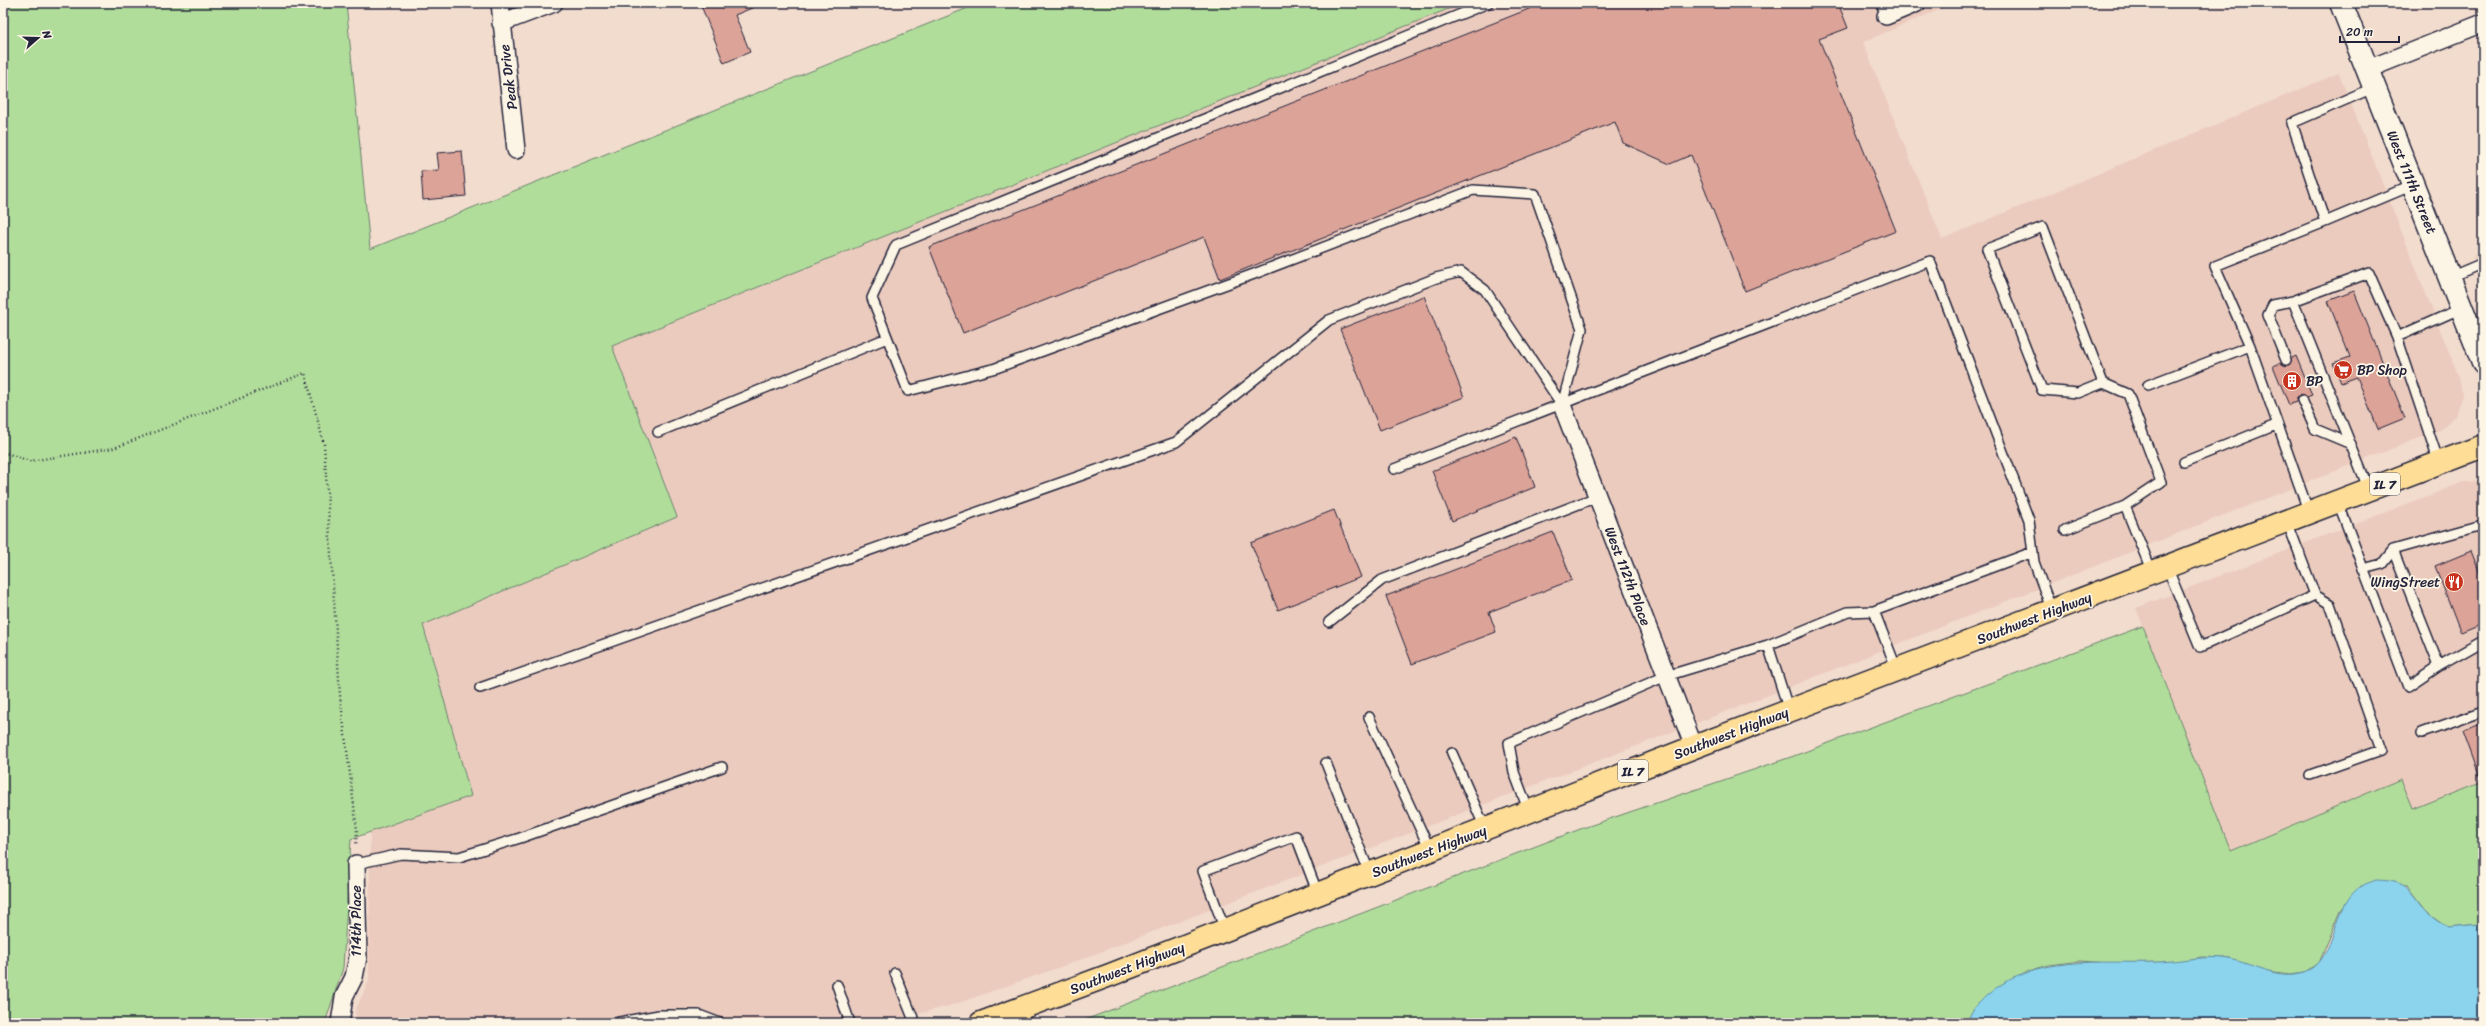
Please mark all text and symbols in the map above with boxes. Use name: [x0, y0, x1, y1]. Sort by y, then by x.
north arrow: [18, 18, 58, 58]
scale bar: [2340, 18, 2399, 44]
text: 20 m: [2346, 21, 2373, 43]
text: N: [36, 27, 57, 42]
street label: Peak Drive: [492, 43, 525, 111]
street label: West 111th Street: [2379, 127, 2444, 238]
place label: BP Shop: [2357, 358, 2408, 383]
supermarket icon: BP Shop: [2332, 359, 2354, 381]
place label: BP: [2306, 369, 2324, 394]
building icon: BP: [2281, 370, 2303, 392]
road number: IL 7: [2370, 473, 2400, 495]
street label: West 112th Place: [1597, 523, 1658, 629]
place label: WingStreet: [2370, 570, 2440, 595]
restaurant icon: WingStreet: [2443, 571, 2465, 593]
street label: Southwest Highway: [1973, 585, 2096, 652]
street label: Southwest Highway: [1670, 700, 1793, 767]
road number: IL 7: [1618, 760, 1648, 782]
street label: Southwest Highway: [1368, 818, 1491, 885]
street label: 114th Place: [344, 885, 369, 957]
street label: Southwest Highway: [1066, 935, 1189, 1002]

